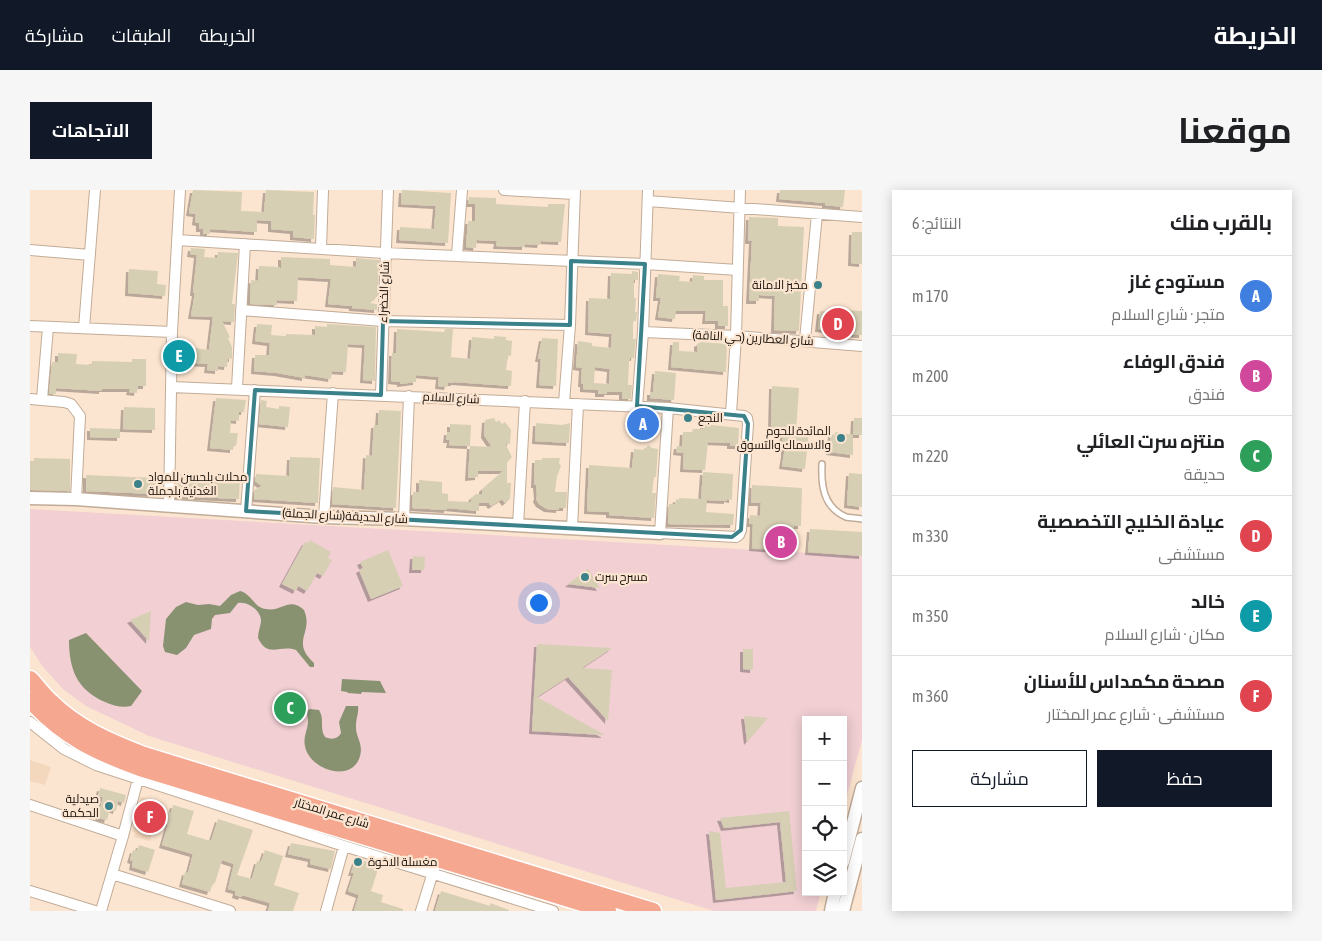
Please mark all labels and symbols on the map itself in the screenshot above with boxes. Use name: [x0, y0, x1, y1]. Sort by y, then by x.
street label: شارع الخضراء: [376, 261, 393, 323]
place label: مخبز الامانة: [752, 278, 808, 292]
marker: مخبز الامانة: [812, 279, 824, 291]
pin: D: [822, 305, 854, 343]
street label: شارع العطارين (حي الناقة): [692, 328, 814, 351]
pin: E: [163, 337, 195, 375]
street label: شارع السلام: [422, 390, 480, 407]
pin: A: [627, 405, 659, 443]
place label: النجع: [698, 411, 723, 426]
marker: النجع: [682, 412, 694, 424]
place label: المائدة للحوم والاسماك والتسوق: [737, 424, 831, 452]
marker: المائدة للحوم والاسماك والتسوق: [835, 432, 847, 444]
place label: محلات بلحسن للمواد الغدئية بلجملة: [148, 470, 247, 498]
marker: محلات بلحسن للمواد الغدئية بلجملة: [132, 478, 144, 490]
street label: شارع الحديقة(شارع الجملة): [282, 506, 408, 527]
pin: B: [765, 523, 797, 561]
place label: مسرح سرت: [595, 570, 648, 585]
marker: مسرح سرت: [579, 571, 591, 583]
your location: [526, 590, 552, 616]
pin: C: [274, 689, 306, 727]
place label: صيدلية الحكمة: [62, 792, 99, 820]
street label: شارع عمر المختار: [292, 795, 371, 832]
pin: F: [134, 798, 166, 836]
marker: صيدلية الحكمة: [103, 800, 115, 812]
place label: مغسلة الاخوة: [368, 855, 437, 869]
marker: مغسلة الاخوة: [352, 856, 364, 868]

